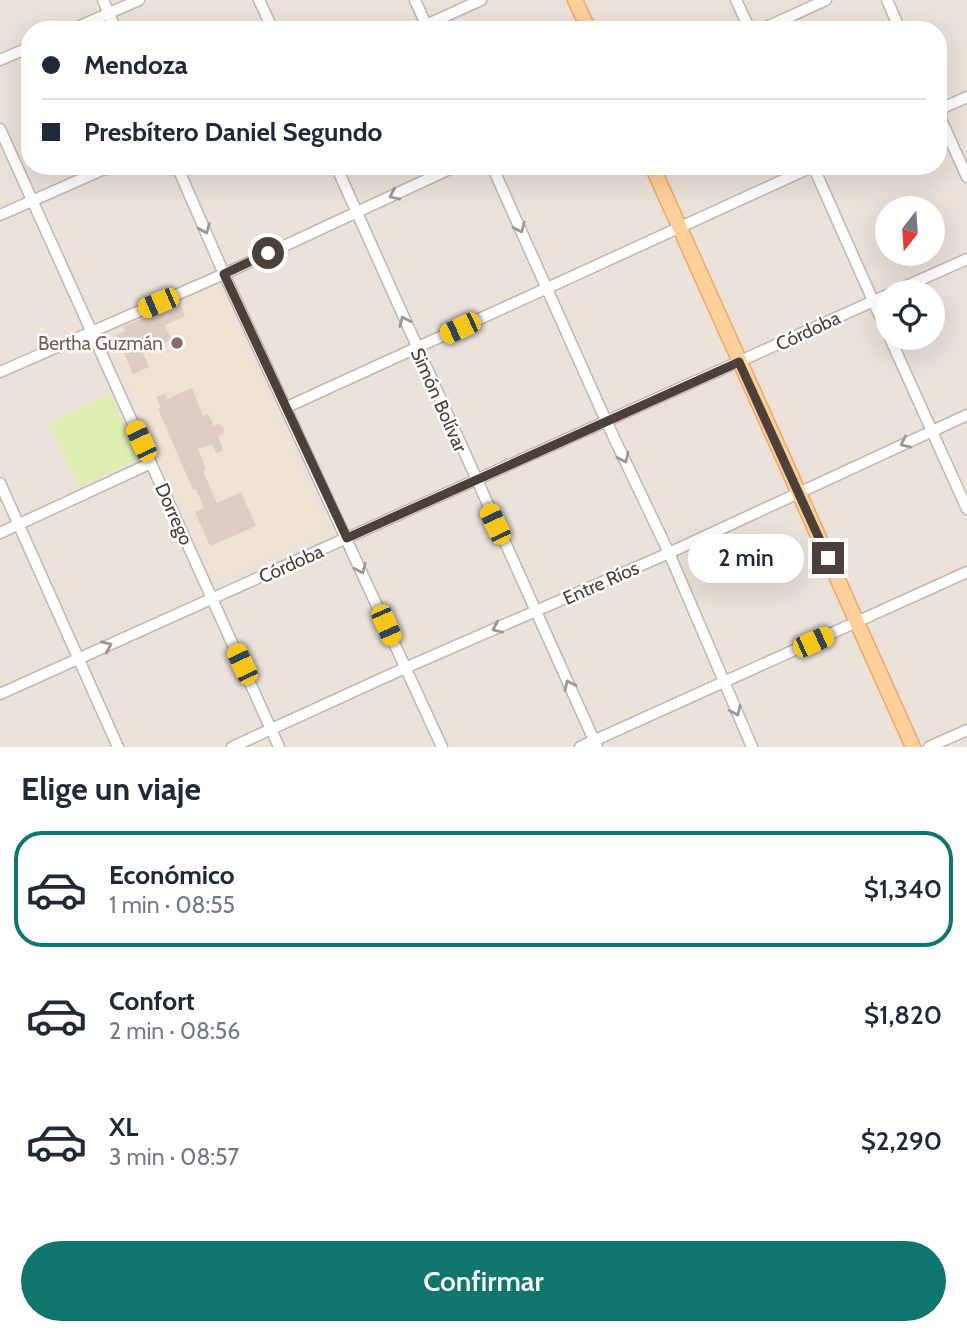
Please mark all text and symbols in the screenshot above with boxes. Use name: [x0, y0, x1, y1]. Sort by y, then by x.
text: Mendoza: [84, 49, 188, 81]
text: Presbítero Daniel Segundo: [84, 116, 382, 148]
one-way arrow: [389, 187, 401, 201]
north arrow: [875, 196, 945, 266]
map controls: [875, 196, 945, 350]
one-way arrow: [512, 221, 526, 233]
one-way arrow: [197, 222, 211, 234]
route start: [252, 237, 284, 269]
button: locate: [875, 280, 945, 350]
car: [135, 285, 182, 321]
street label: Córdoba: [772, 306, 844, 356]
car: [437, 310, 484, 346]
one-way arrow: [398, 316, 412, 329]
place label: Bertha Guzmán: [38, 332, 163, 355]
marker: Bertha Guzmán: [169, 335, 185, 351]
street label: Simón Bolívar: [406, 344, 472, 456]
car: [123, 418, 160, 464]
one-way arrow: [900, 435, 912, 449]
one-way arrow: [615, 451, 629, 463]
street label: Dorrego: [150, 479, 198, 549]
car: [477, 501, 514, 547]
callout: 2 min: [688, 534, 804, 582]
street label: Córdoba: [255, 540, 327, 588]
route end: [812, 542, 844, 574]
text: 2 min: [718, 544, 774, 572]
street label: Entre Ríos: [559, 556, 643, 610]
one-way arrow: [353, 562, 367, 574]
car: [368, 602, 405, 648]
one-way arrow: [492, 620, 504, 634]
car: [790, 624, 837, 660]
one-way arrow: [100, 640, 112, 654]
car: [224, 641, 261, 687]
one-way arrow: [563, 680, 577, 692]
one-way arrow: [728, 703, 742, 716]
text: Elige un viaje: [21, 769, 201, 808]
icon: car: [25, 858, 88, 921]
text: Económico: [109, 859, 235, 891]
text: $1,340: [864, 873, 942, 905]
text: 1 min · 08:55: [109, 891, 235, 919]
icon: car: [25, 984, 88, 1047]
text: Confort: [109, 985, 195, 1017]
text: $1,820: [864, 999, 942, 1031]
text: 2 min · 08:56: [109, 1017, 240, 1045]
icon: car: [25, 1110, 88, 1173]
text: XL: [109, 1111, 138, 1143]
text: $2,290: [861, 1125, 942, 1157]
text: 3 min · 08:57: [109, 1143, 239, 1171]
button: Confirmar: [21, 1241, 946, 1321]

